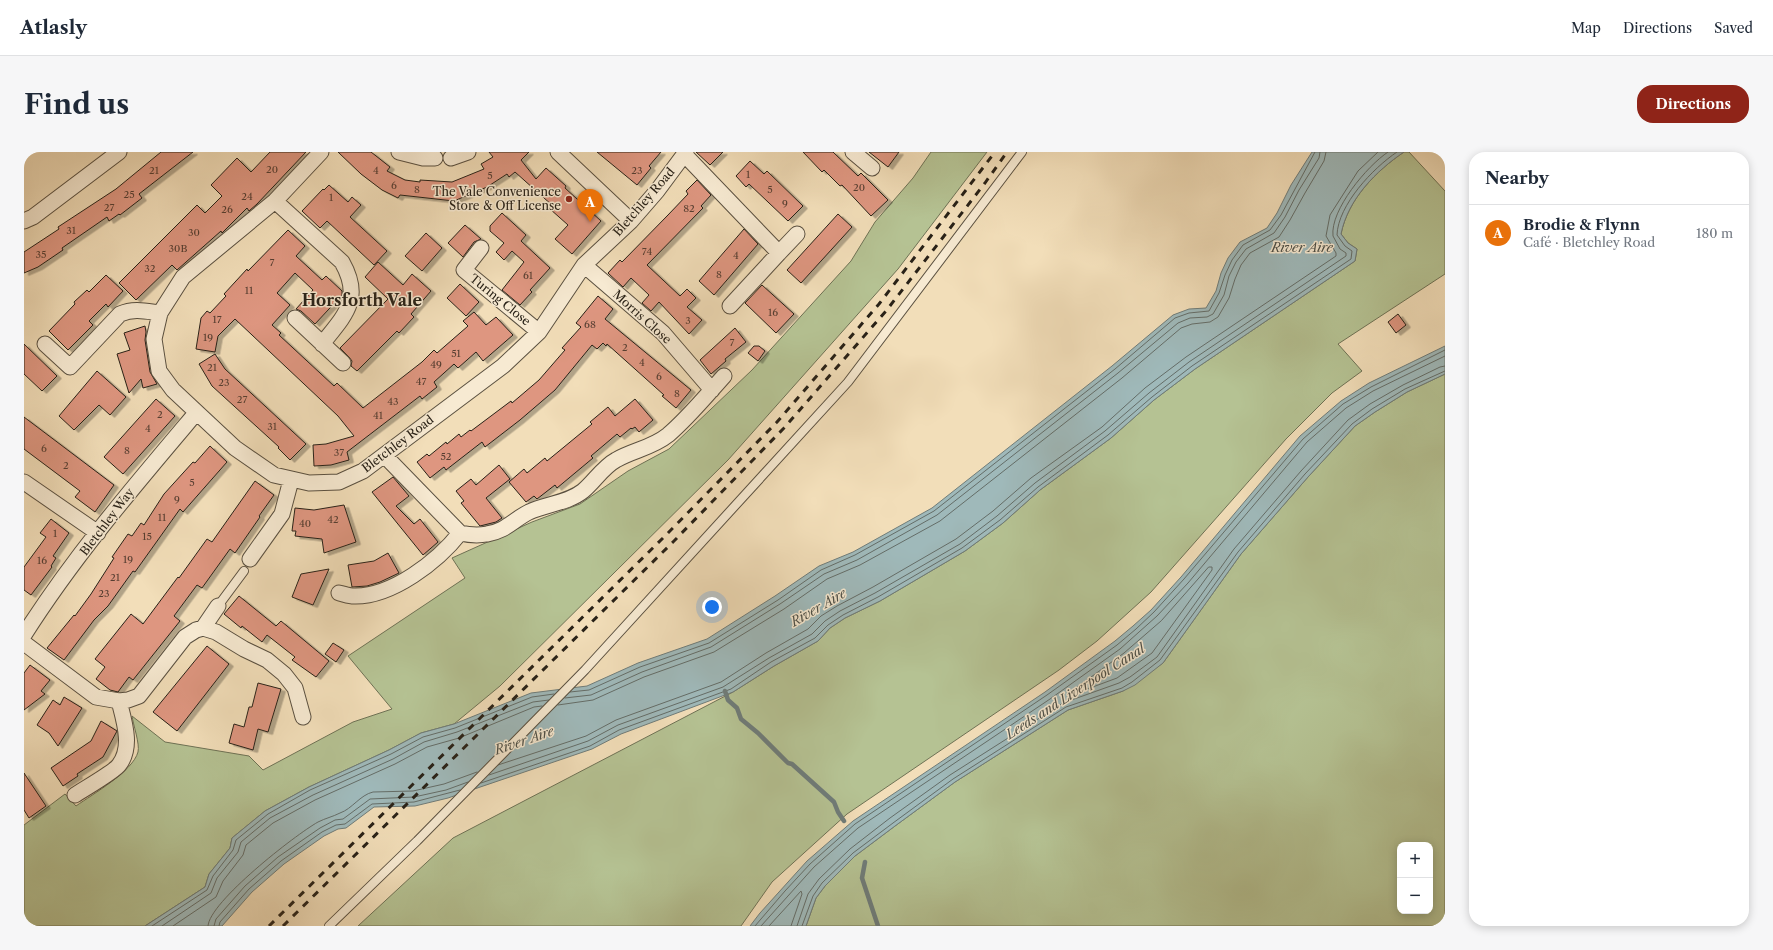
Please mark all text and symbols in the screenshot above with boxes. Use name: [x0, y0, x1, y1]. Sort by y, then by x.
text: Atlasly: [20, 16, 87, 39]
text: Map: [1571, 19, 1601, 37]
text: Directions: [1623, 19, 1692, 37]
text: Saved: [1714, 19, 1753, 37]
button: Directions: [1637, 85, 1749, 123]
text: Find us: [24, 87, 129, 121]
house number: 20: [266, 163, 278, 176]
house number: 21: [149, 164, 160, 177]
house number: 4: [373, 164, 379, 177]
street label: Bletchley Road: [610, 164, 678, 239]
house number: 23: [631, 164, 643, 177]
house number: 1: [746, 168, 751, 181]
text: Nearby: [1485, 168, 1549, 188]
house number: 5: [487, 169, 493, 182]
house number: 6: [391, 179, 397, 192]
house number: 20: [853, 181, 865, 194]
house number: 8: [414, 183, 420, 196]
house number: 5: [767, 183, 773, 196]
place label: The Vale Convenience Store & Off License: [433, 184, 561, 213]
house number: 25: [123, 188, 135, 201]
pin: A: [577, 189, 603, 222]
house number: 24: [241, 190, 253, 203]
house number: 1: [329, 191, 334, 204]
marker: The Vale Convenience Store & Off License: [564, 194, 574, 204]
house number: 9: [782, 197, 788, 210]
house number: 27: [104, 201, 114, 214]
house number: 82: [683, 202, 695, 215]
house number: 26: [221, 203, 233, 216]
text: Brodie & Flynn: [1523, 215, 1640, 234]
house number: 31: [66, 224, 77, 237]
text: A: [1493, 225, 1503, 241]
text: 180 m: [1696, 225, 1733, 241]
house number: 30: [188, 226, 200, 239]
text: Café · Bletchley Road: [1523, 234, 1655, 250]
water label: River Aire: [1270, 239, 1333, 255]
house number: 30B: [169, 242, 187, 255]
house number: 74: [642, 245, 652, 258]
house number: 35: [36, 248, 46, 261]
house number: 4: [733, 249, 739, 262]
house number: 7: [270, 256, 275, 269]
house number: 32: [144, 262, 156, 275]
house number: 8: [716, 268, 722, 281]
house number: 61: [523, 269, 534, 282]
street label: Turing Close: [467, 271, 534, 329]
house number: 11: [245, 284, 254, 297]
street label: Morris Close: [610, 286, 675, 347]
district label: Horsforth Vale: [302, 290, 423, 310]
house number: 16: [768, 306, 778, 319]
house number: 17: [212, 313, 222, 326]
house number: 3: [685, 314, 691, 327]
house number: 68: [584, 318, 596, 331]
house number: 19: [203, 331, 213, 344]
house number: 7: [730, 336, 735, 349]
house number: 2: [622, 341, 628, 354]
house number: 51: [451, 347, 462, 360]
house number: 4: [639, 356, 645, 369]
house number: 49: [430, 358, 442, 371]
house number: 21: [207, 361, 218, 374]
house number: 6: [656, 370, 662, 383]
house number: 47: [416, 375, 426, 388]
house number: 23: [218, 376, 230, 389]
house number: 8: [674, 387, 680, 400]
house number: 27: [237, 393, 247, 406]
house number: 43: [387, 395, 399, 408]
house number: 2: [157, 408, 163, 421]
house number: 41: [373, 409, 384, 422]
street label: Bletchley Road: [359, 411, 437, 475]
house number: 31: [267, 420, 278, 433]
house number: 4: [145, 422, 151, 435]
house number: 6: [41, 442, 47, 455]
house number: 8: [124, 444, 130, 457]
house number: 37: [334, 446, 344, 459]
house number: 52: [440, 450, 452, 463]
house number: 2: [63, 459, 69, 472]
house number: 5: [189, 476, 195, 489]
street label: Bletchley Way: [76, 485, 137, 558]
house number: 9: [174, 493, 180, 506]
house number: 11: [158, 511, 167, 524]
house number: 42: [327, 513, 339, 526]
house number: 40: [299, 517, 311, 530]
house number: 1: [53, 527, 58, 540]
house number: 15: [142, 530, 152, 543]
house number: 19: [123, 553, 133, 566]
house number: 16: [37, 554, 47, 567]
house number: 21: [110, 571, 121, 584]
water label: River Aire: [787, 584, 849, 630]
house number: 23: [98, 587, 110, 600]
your location: [702, 597, 722, 617]
water label: Leeds and Liverpool Canal: [1002, 639, 1149, 743]
water label: River Aire: [491, 722, 556, 758]
map controls: [1397, 842, 1433, 914]
button: +: [1397, 842, 1433, 878]
button: −: [1397, 878, 1433, 914]

